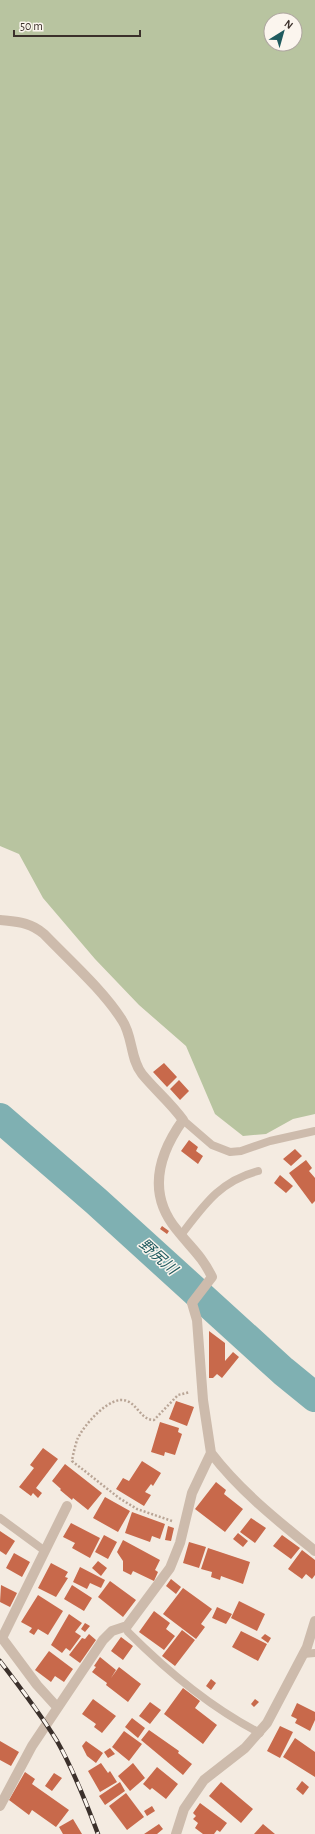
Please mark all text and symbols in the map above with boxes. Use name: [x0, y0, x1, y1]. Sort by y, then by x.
scale bar: [14, 12, 140, 38]
north arrow: [263, 12, 303, 52]
text: N: [282, 18, 295, 31]
text: 50 m: [20, 20, 43, 32]
water label: 野尻川: [136, 1236, 181, 1279]

